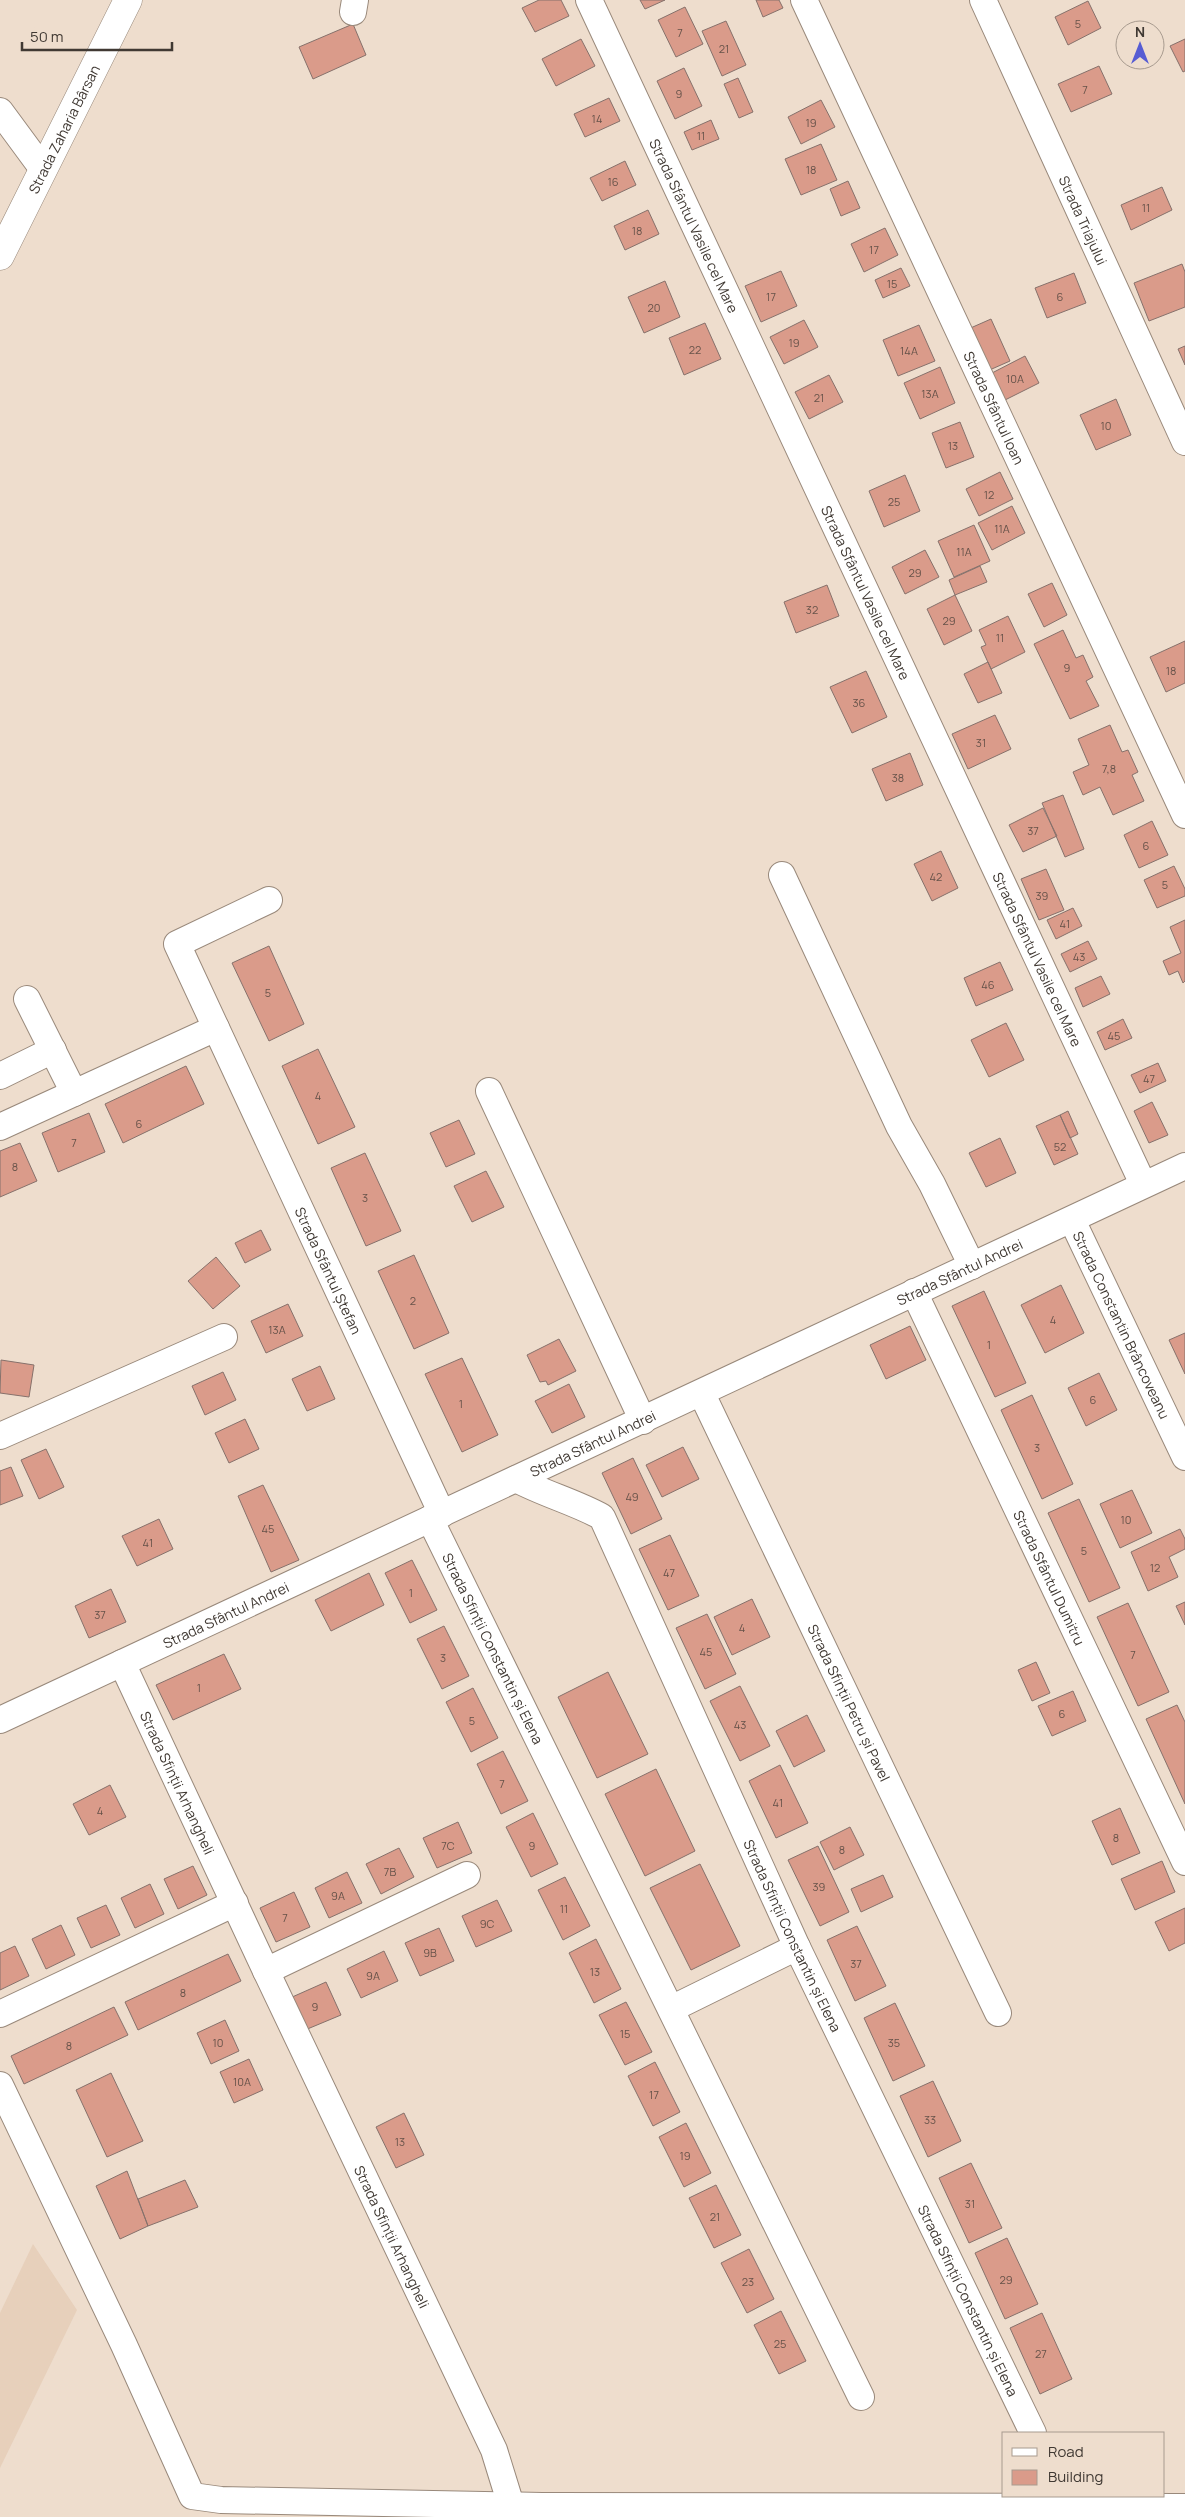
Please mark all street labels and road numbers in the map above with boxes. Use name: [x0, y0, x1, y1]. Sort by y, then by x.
street label: Strada Zaharia Bârsan: [23, 61, 104, 197]
street label: Strada Sfântul Vasile cel Mare: [646, 135, 743, 316]
street label: Strada Triajului: [1055, 172, 1112, 268]
street label: Strada Sfântul Ioan: [960, 348, 1029, 467]
street label: Strada Sfântul Vasile cel Mare: [817, 502, 915, 683]
street label: Strada Sfântul Vasile cel Mare: [989, 869, 1087, 1049]
street label: Strada Sfântul Ștefan: [291, 1204, 367, 1337]
street label: Strada Constantin Brâncoveanu: [1069, 1228, 1175, 1422]
street label: Strada Sfântul Andrei: [893, 1234, 1025, 1309]
street label: Strada Sfântul Andrei: [526, 1405, 659, 1481]
street label: Strada Sfântul Dumitru: [1010, 1507, 1090, 1648]
street label: Strada Sfinții Constantin și Elena: [439, 1550, 548, 1747]
street label: Strada Sfântul Andrei: [159, 1577, 292, 1652]
street label: Strada Sfinții Petru și Pavel: [804, 1621, 895, 1784]
street label: Strada Sfinții Arhangheli: [136, 1708, 220, 1857]
street label: Strada Sfinții Constantin și Elena: [740, 1836, 846, 2035]
street label: Strada Sfinții Arhangheli: [350, 2162, 434, 2311]
street label: Strada Sfinții Constantin și Elena: [914, 2201, 1023, 2399]

